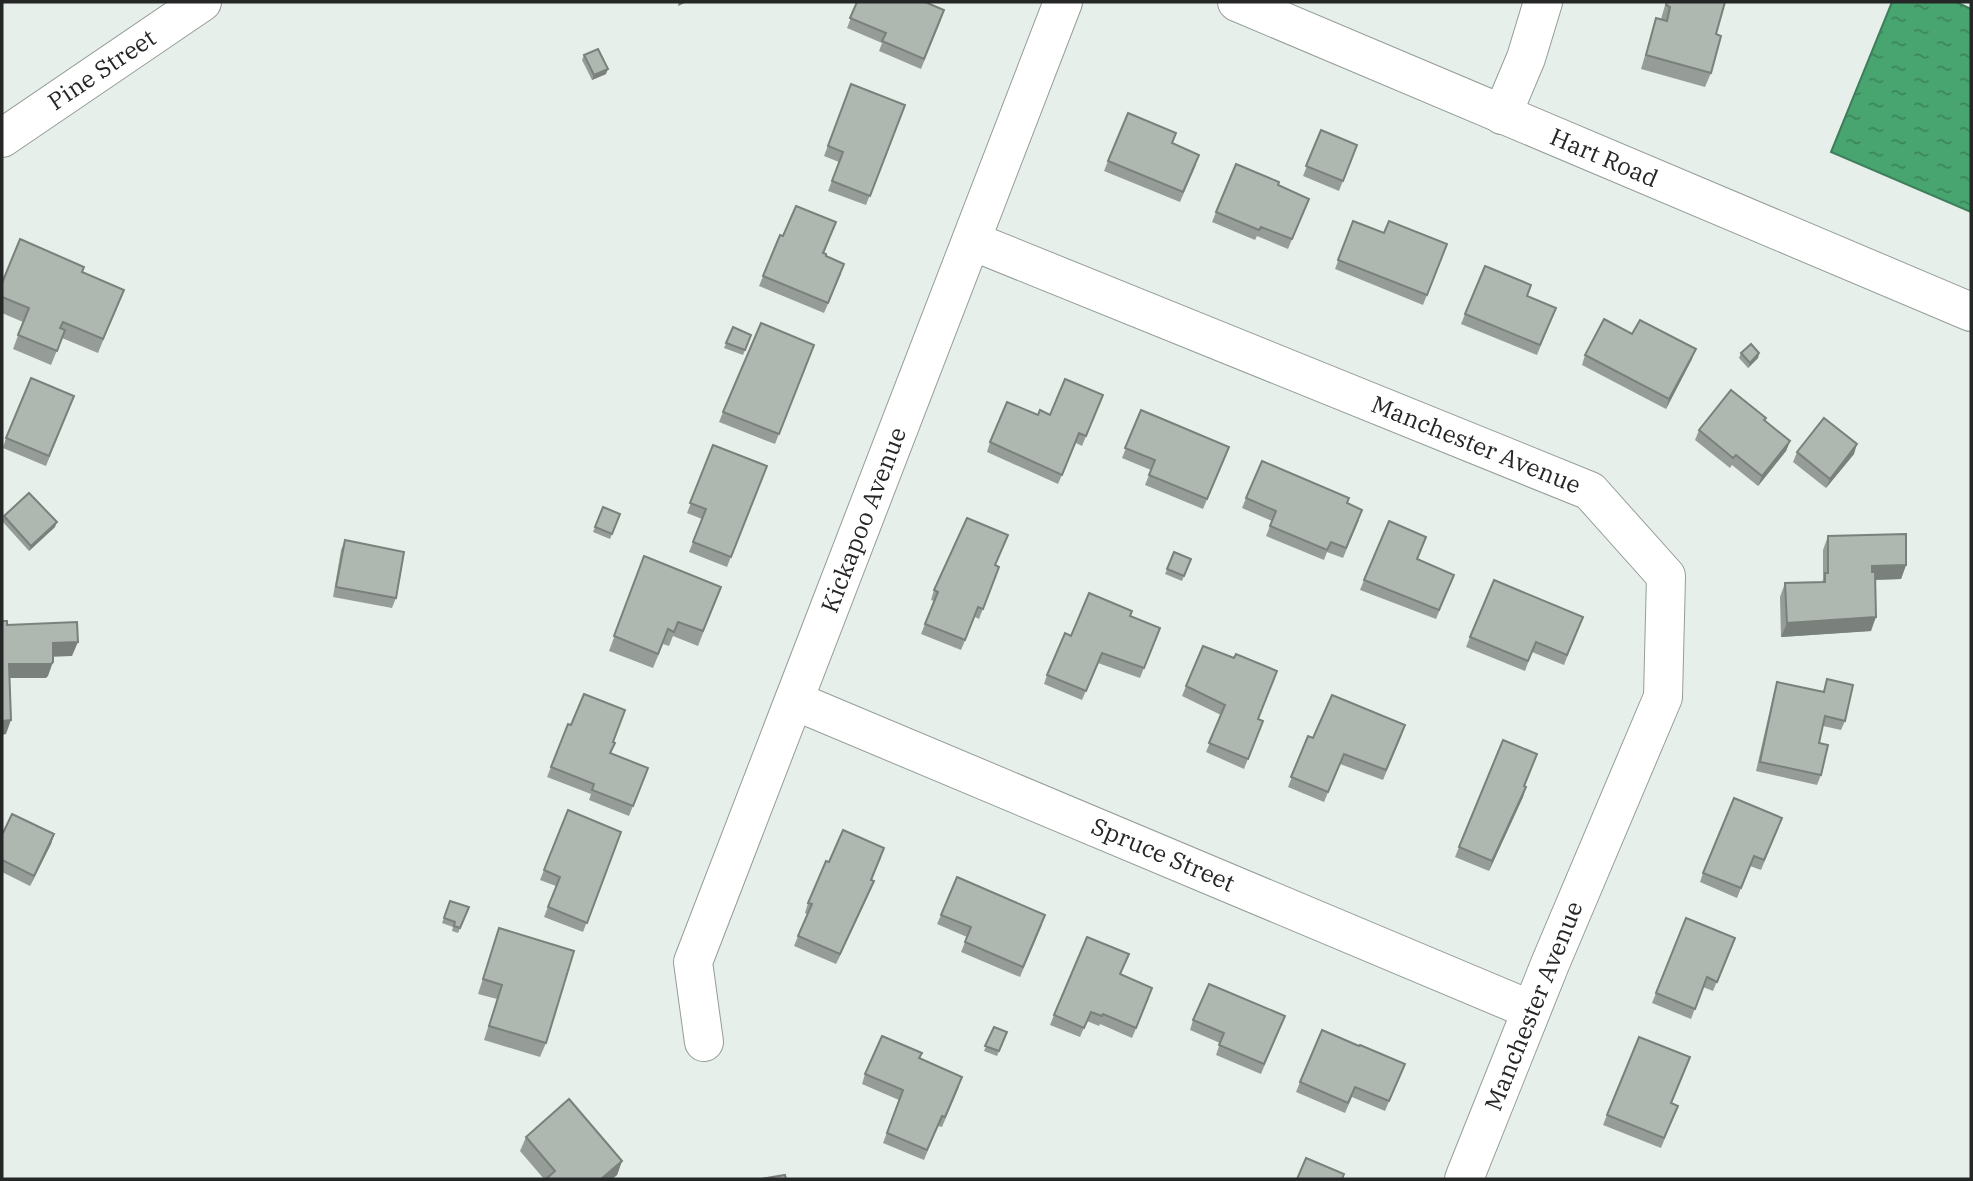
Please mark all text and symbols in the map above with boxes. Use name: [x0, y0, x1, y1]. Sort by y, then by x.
street label: Pine Street: [41, 21, 162, 117]
street label: Hart Road: [1546, 120, 1663, 194]
street label: Manchester Avenue: [1367, 387, 1586, 501]
street label: Kickapoo Avenue: [813, 422, 913, 617]
street label: Spruce Street: [1087, 810, 1240, 899]
street label: Manchester Avenue: [1476, 896, 1590, 1115]

